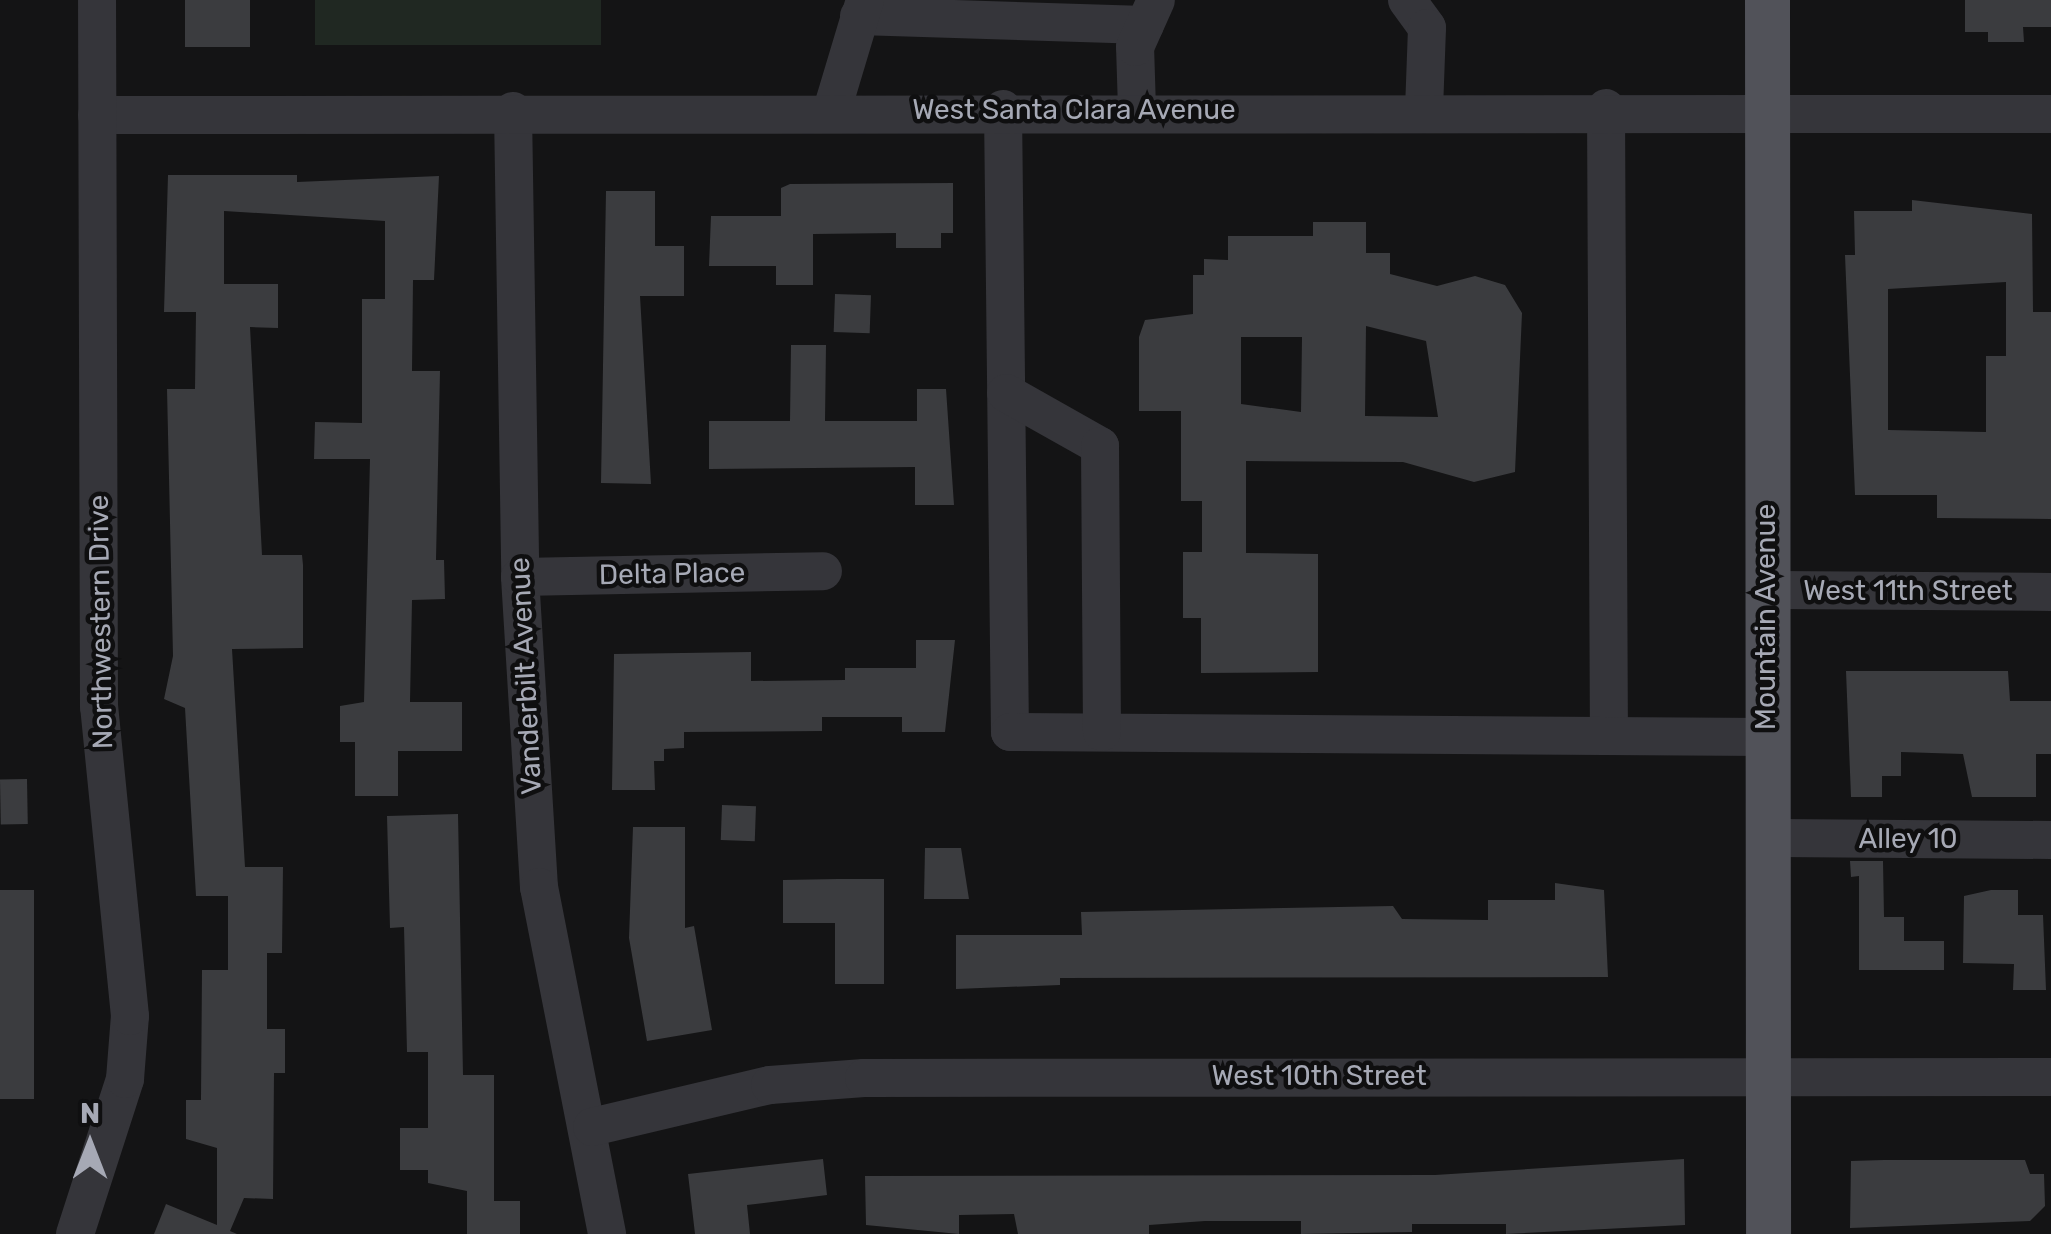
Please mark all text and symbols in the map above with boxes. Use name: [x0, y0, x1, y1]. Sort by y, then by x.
street label: West Santa Clara Avenue: [912, 93, 1236, 127]
street label: Northwestern Drive: [82, 494, 120, 750]
street label: Mountain Avenue: [1749, 503, 1783, 731]
street label: Vanderbilt Avenue: [503, 556, 549, 796]
street label: Delta Place: [599, 556, 745, 592]
street label: West 11th Street: [1803, 574, 2013, 608]
street label: Alley 10: [1858, 822, 1958, 856]
street label: West 10th Street: [1211, 1059, 1427, 1093]
north arrow: [40, 1094, 140, 1194]
text: N: [80, 1097, 100, 1130]

